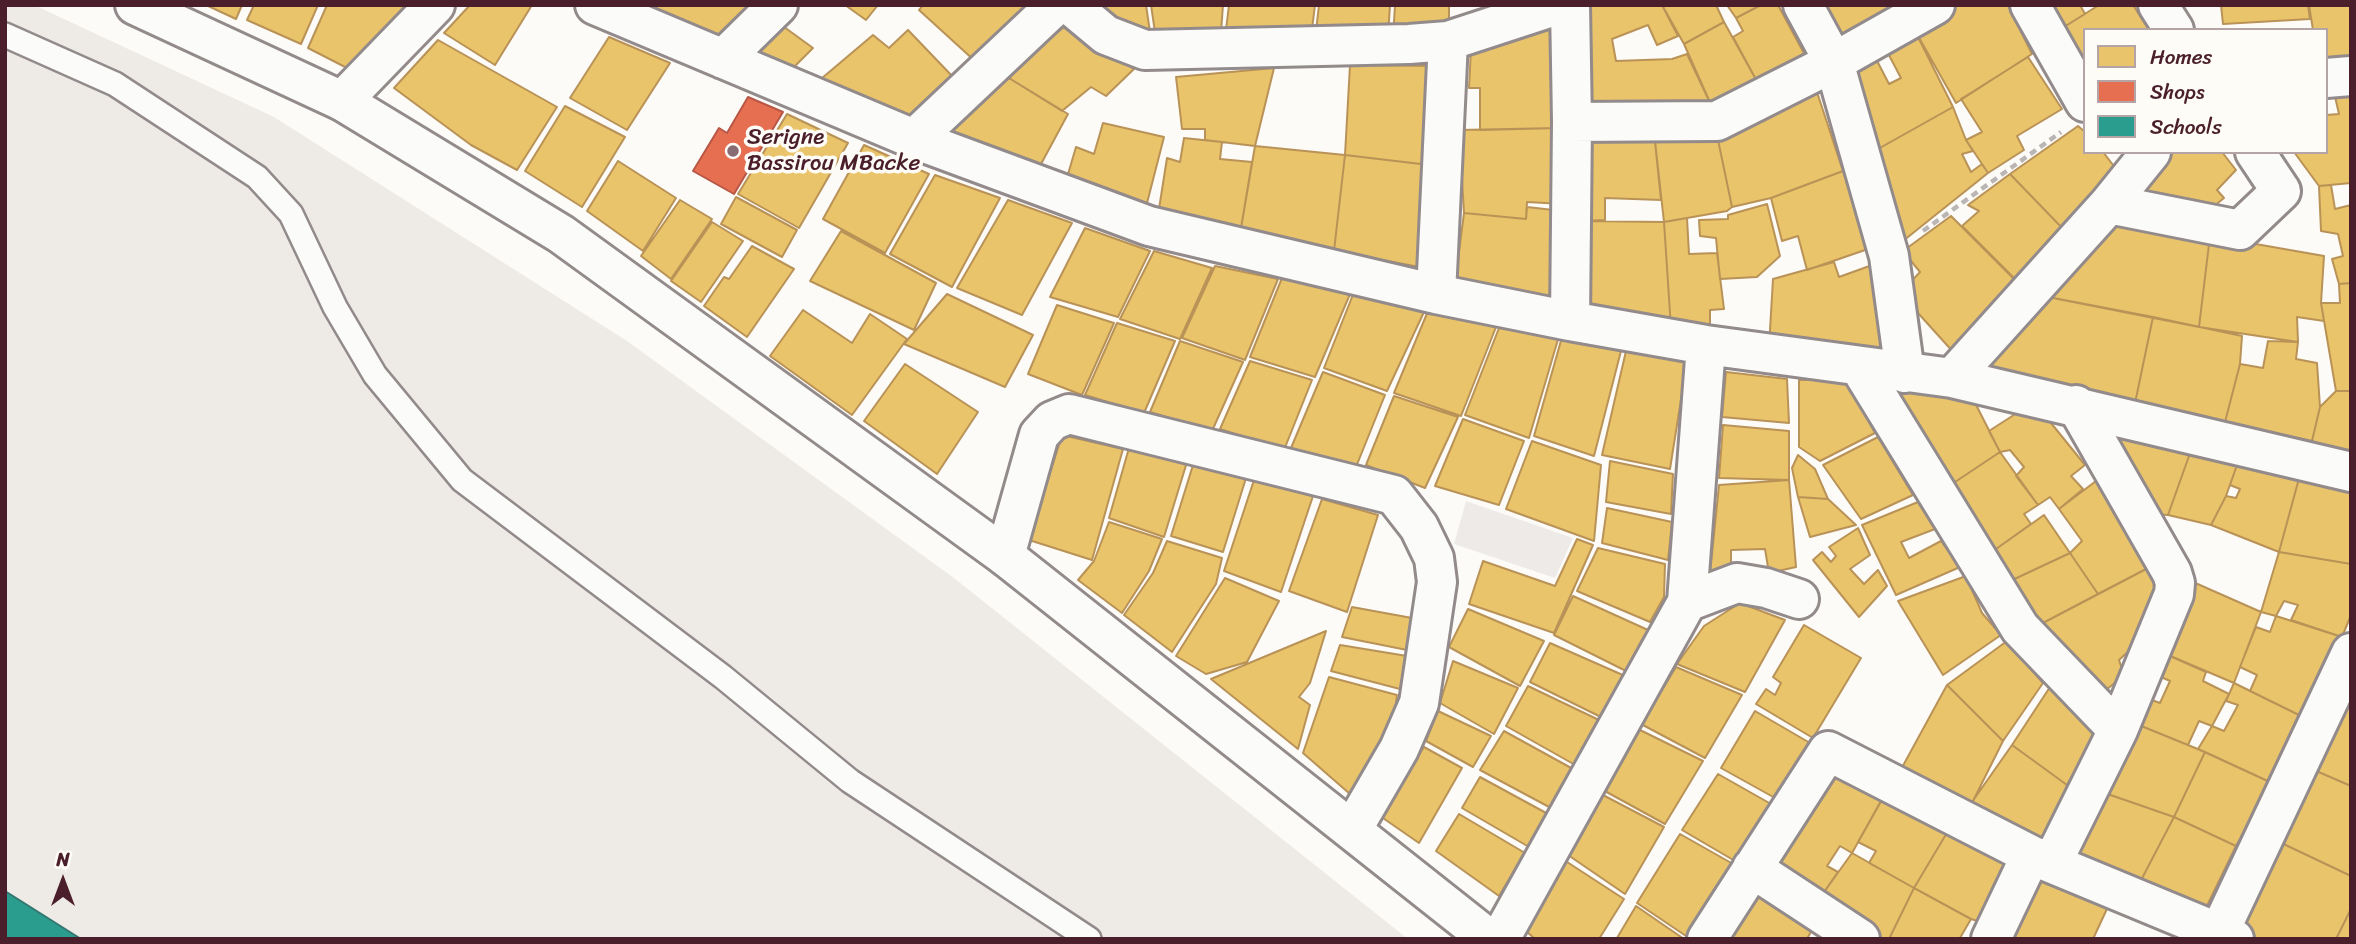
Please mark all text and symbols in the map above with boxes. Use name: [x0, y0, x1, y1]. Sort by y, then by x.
legend: [2083, 28, 2328, 154]
text: Homes: [2150, 38, 2212, 76]
text: Shops: [2150, 73, 2205, 111]
text: Schools: [2150, 108, 2222, 146]
place label: Serigne Bassirou MBacke: [747, 124, 920, 178]
marker: Serigne Bassirou MBacke: [725, 143, 741, 159]
text: N: [56, 843, 70, 876]
north arrow: [28, 846, 98, 916]

